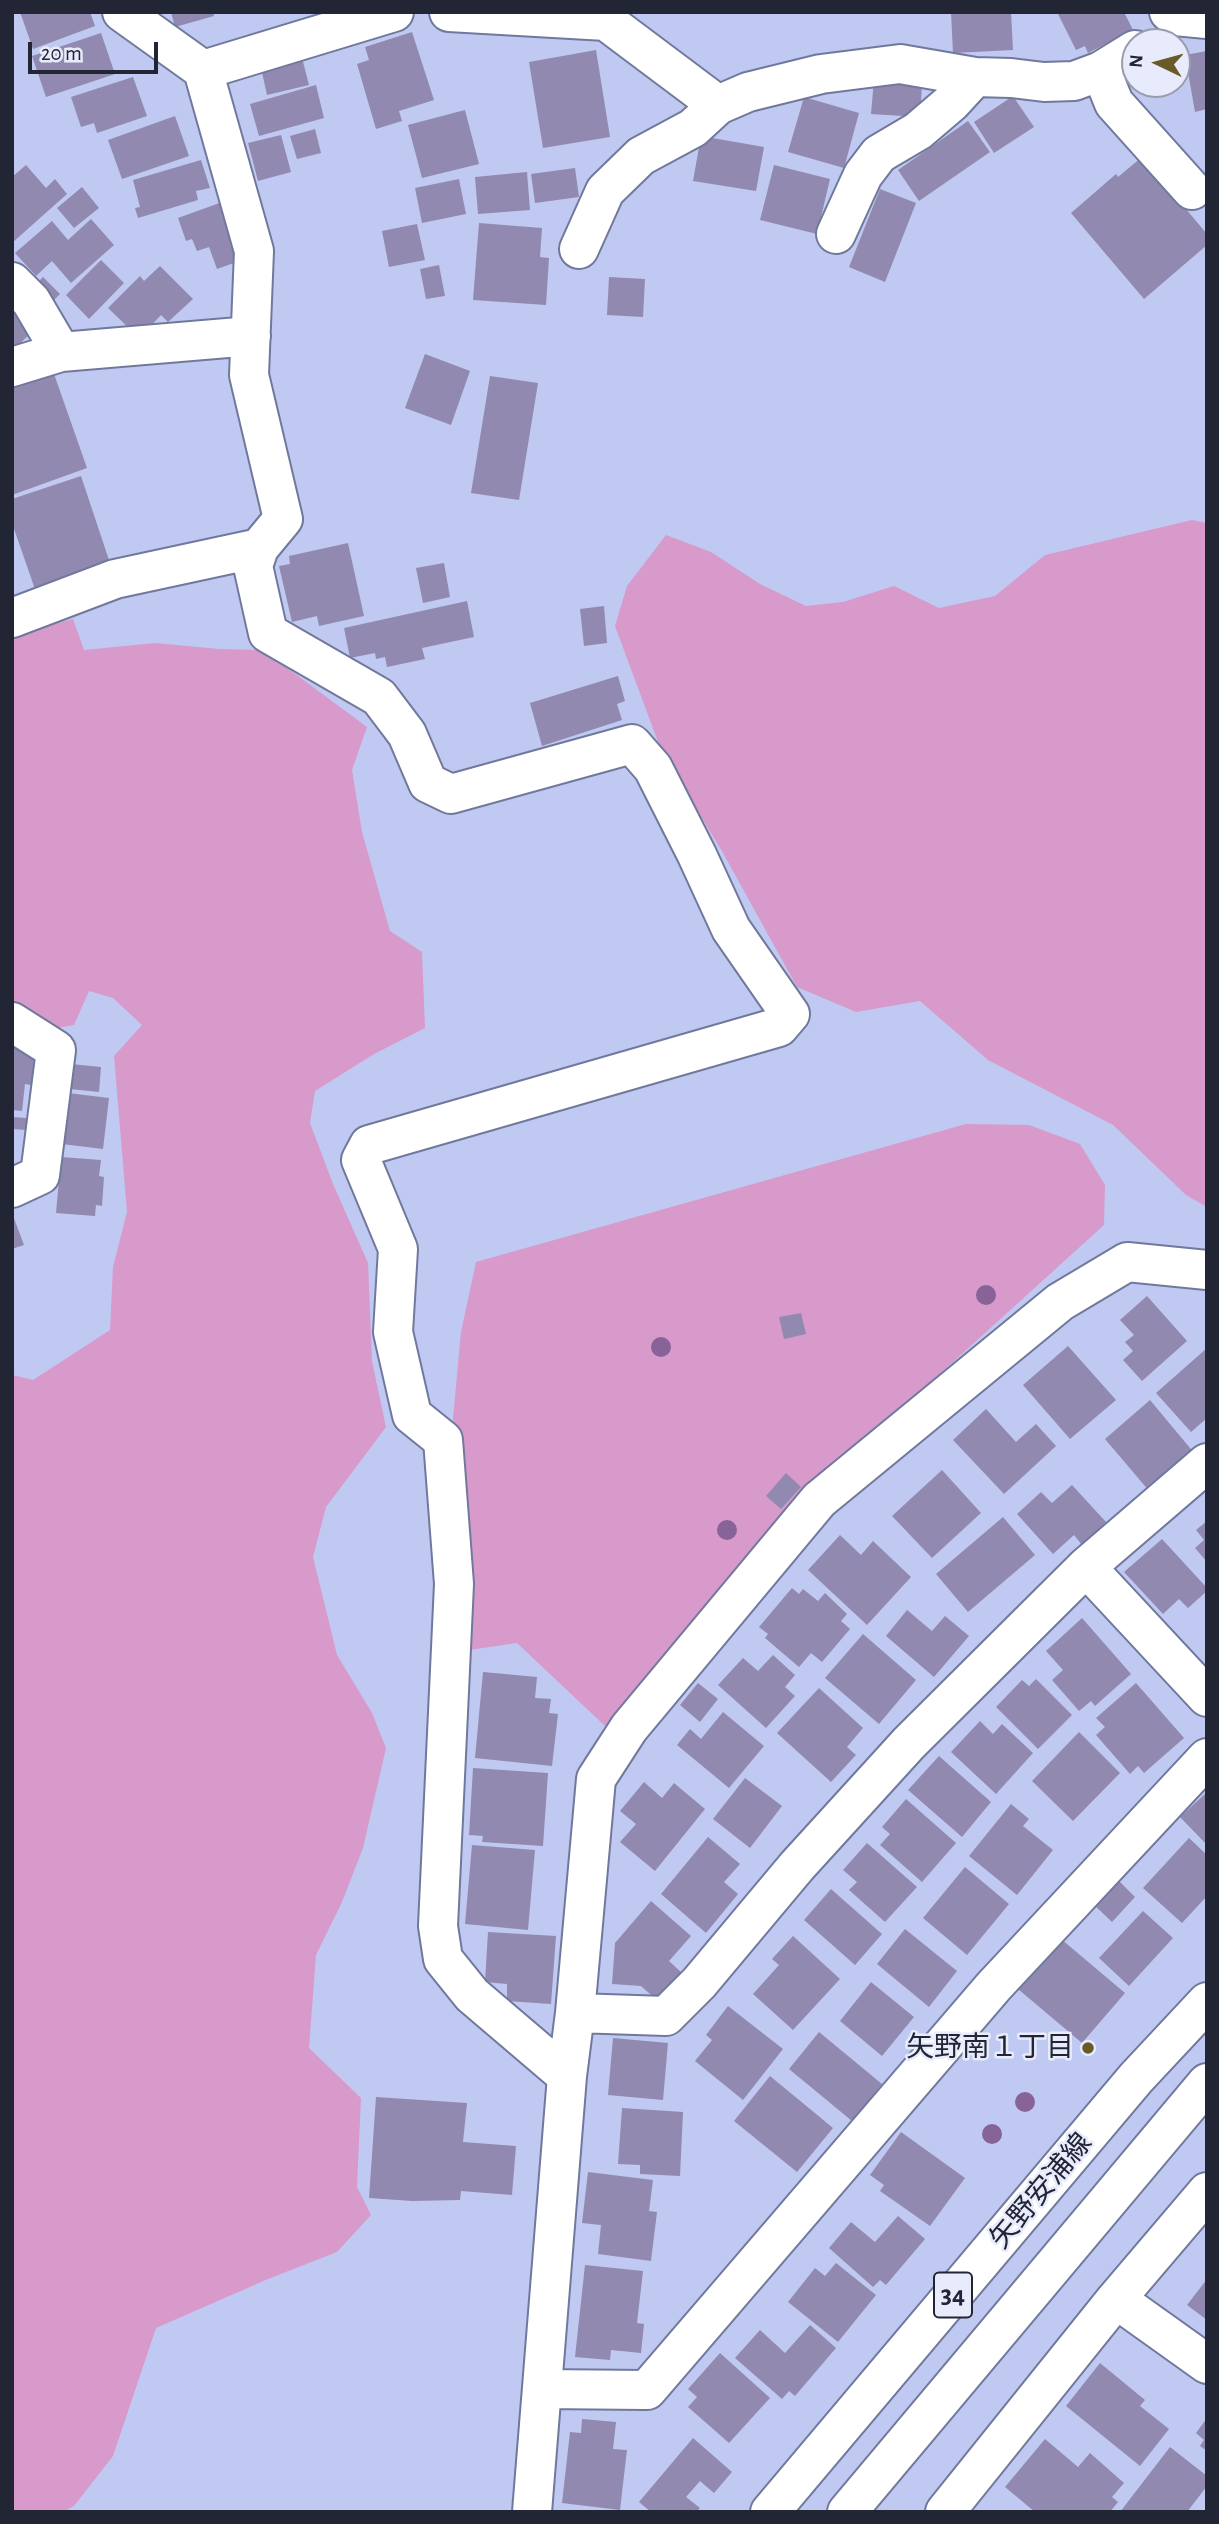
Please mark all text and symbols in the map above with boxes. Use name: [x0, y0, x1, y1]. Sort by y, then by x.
scale bar: [32, 28, 161, 72]
north arrow: [1121, 28, 1191, 98]
text: 20 m: [41, 43, 82, 64]
text: N: [1127, 54, 1147, 69]
place label: 矢野南１丁目: [906, 2031, 1074, 2065]
marker: 矢野南１丁目: [1080, 2040, 1096, 2056]
street label: 矢野安浦線: [983, 2127, 1099, 2255]
road number: 34: [934, 2272, 972, 2318]

